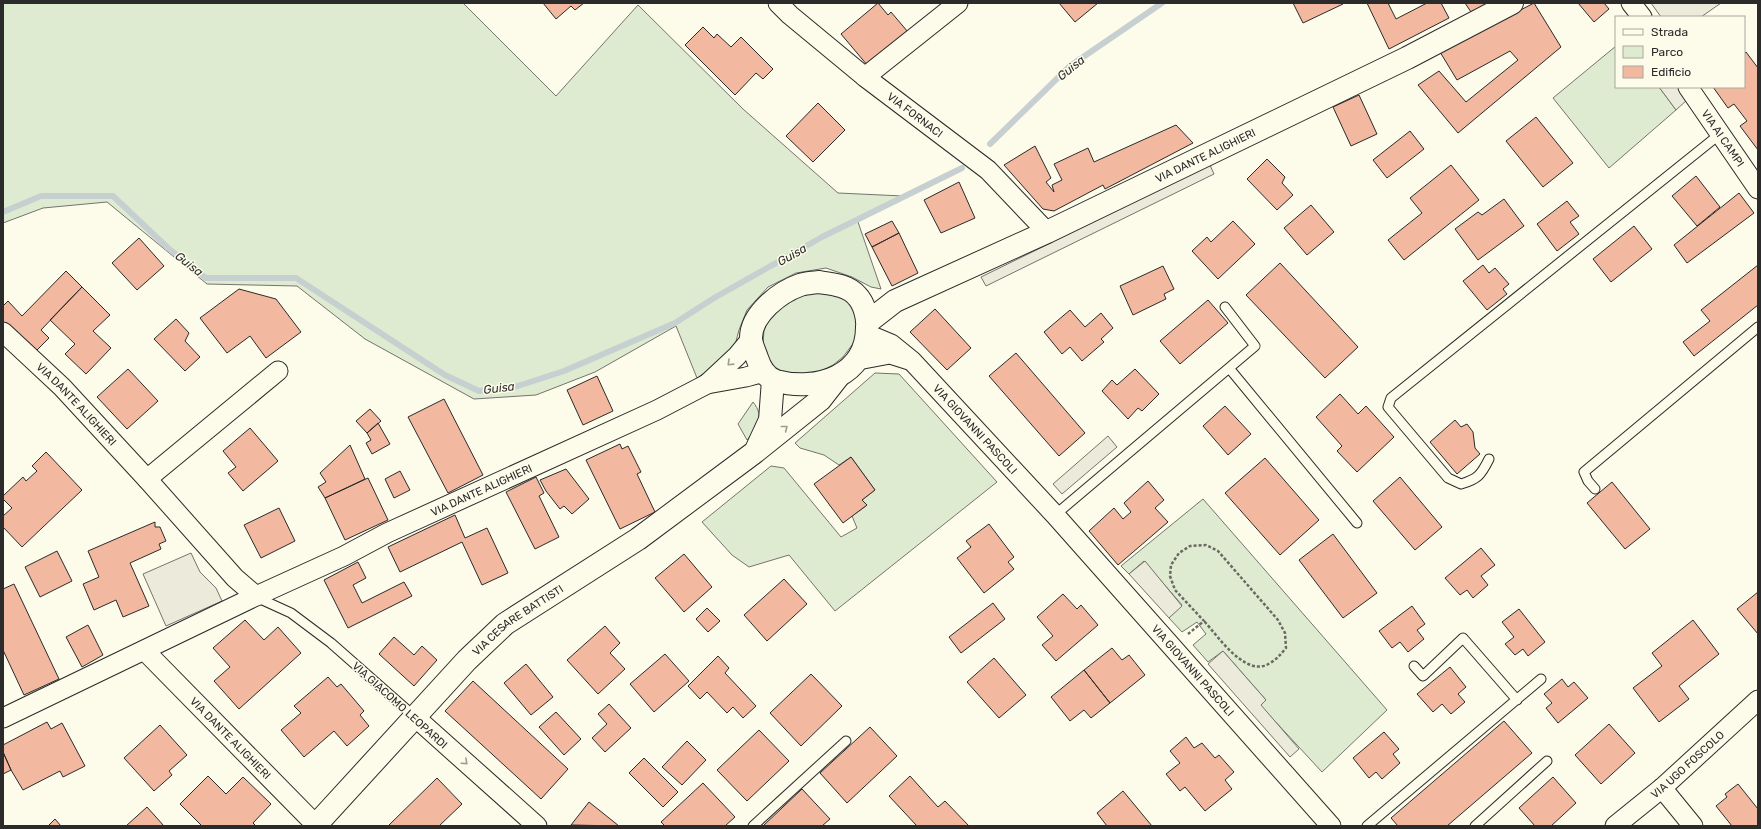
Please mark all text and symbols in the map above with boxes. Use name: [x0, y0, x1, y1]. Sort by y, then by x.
legend: [1615, 16, 1745, 88]
text: Strada: [1651, 25, 1688, 39]
text: Parco: [1651, 45, 1683, 59]
water label: Guisa: [1054, 53, 1088, 83]
text: Edificio: [1651, 65, 1691, 79]
street label: VIA FORNACI: [884, 90, 945, 140]
street label: VIA AI CAMPI: [1699, 107, 1747, 169]
street label: VIA DANTE ALIGHIERI: [1153, 126, 1258, 186]
water label: Guisa: [775, 241, 809, 269]
water label: Guisa: [172, 249, 206, 279]
one-way arrow: [727, 358, 735, 366]
street label: VIA DANTE ALIGHIERI: [33, 360, 119, 448]
water label: Guisa: [483, 379, 515, 397]
street label: VIA GIOVANNI PASCOLI: [930, 382, 1020, 477]
one-way arrow: [781, 425, 788, 432]
street label: VIA DANTE ALIGHIERI: [429, 462, 534, 519]
street label: VIA CESARE BATTISTI: [470, 582, 566, 658]
street label: VIA GIOVANNI PASCOLI: [1149, 622, 1236, 719]
street label: VIA GIACOMO LEOPARDI: [349, 659, 450, 751]
street label: VIA DANTE ALIGHIERI: [187, 695, 273, 782]
street label: VIA UGO FOSCOLO: [1648, 728, 1727, 801]
one-way arrow: [460, 757, 467, 764]

